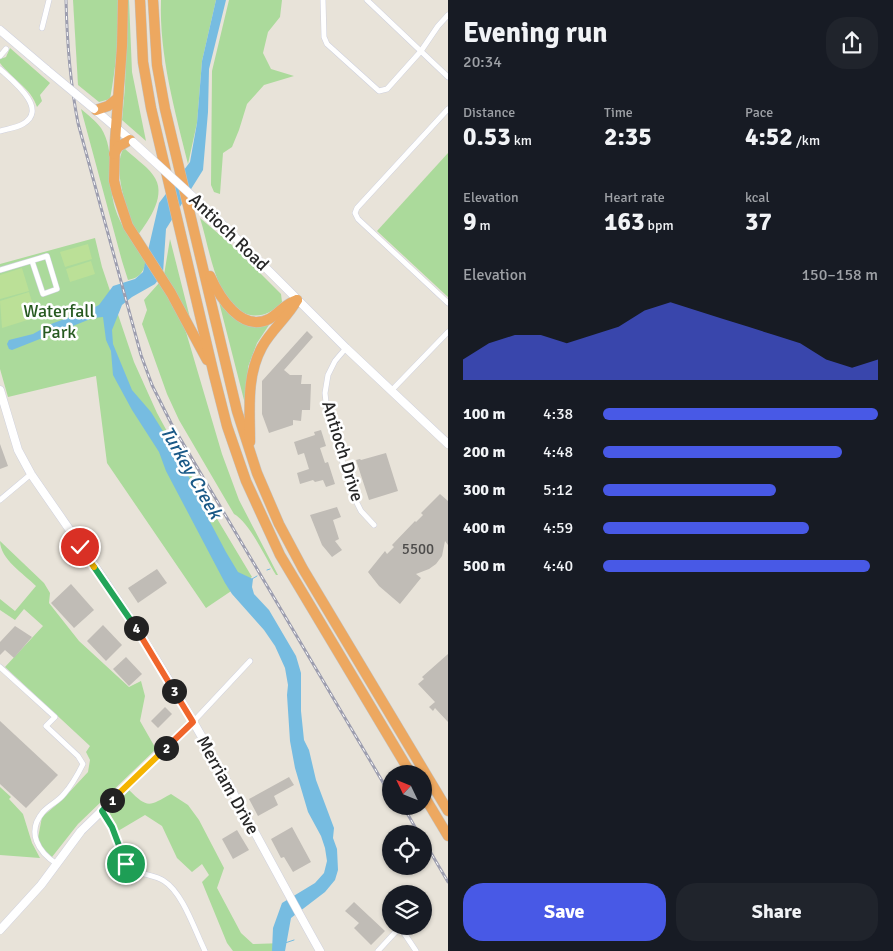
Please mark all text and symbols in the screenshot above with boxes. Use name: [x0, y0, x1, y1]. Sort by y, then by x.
text: Evening run: [463, 16, 608, 50]
button: share: [826, 17, 878, 69]
text: 20:34: [463, 52, 502, 72]
text: Distance: [463, 104, 515, 121]
text: Time: [604, 104, 633, 121]
text: Pace: [745, 104, 773, 121]
text: 0.53: [463, 121, 511, 152]
text: 2:35: [604, 121, 652, 152]
text: 4:52: [745, 121, 793, 152]
text: km: [511, 132, 532, 149]
text: /km: [793, 132, 820, 149]
street label: Antioch Road: [185, 189, 273, 275]
text: Elevation: [463, 189, 519, 206]
text: Heart rate: [604, 189, 665, 206]
text: kcal: [745, 189, 770, 206]
text: 9: [463, 206, 477, 237]
text: 163: [604, 206, 645, 237]
text: 37: [745, 206, 772, 237]
text: m: [477, 217, 491, 234]
text: bpm: [645, 217, 674, 234]
text: Elevation: [463, 265, 527, 285]
text: 150–158 m: [801, 265, 878, 285]
park label: Waterfall Park: [23, 300, 95, 343]
street label: Antioch Drive: [317, 398, 369, 504]
text: 100 m: [463, 404, 505, 424]
text: 4:38: [543, 404, 573, 424]
water label: Turkey Creek: [155, 422, 228, 525]
text: 200 m: [463, 442, 505, 462]
text: 4:48: [543, 442, 573, 462]
text: 300 m: [463, 480, 505, 500]
text: 5:12: [543, 480, 573, 500]
text: 400 m: [463, 518, 505, 538]
text: 4:59: [543, 518, 573, 538]
pin: [59, 526, 101, 568]
icon: check: [66, 533, 94, 561]
house number: 5500: [402, 540, 434, 558]
text: 500 m: [463, 556, 505, 576]
text: 4:40: [543, 556, 573, 576]
pin: 4: [124, 616, 148, 640]
text: 4: [133, 620, 140, 637]
pin: 3: [162, 678, 186, 704]
text: 3: [171, 683, 178, 700]
street label: Merriam Drive: [192, 732, 264, 838]
pin: 2: [154, 736, 178, 760]
text: 2: [163, 740, 170, 757]
north arrow: [382, 765, 432, 815]
map controls: [382, 765, 432, 935]
pin: 1: [100, 788, 124, 812]
text: 1: [109, 792, 116, 809]
button: locate: [382, 825, 432, 875]
pin: [105, 843, 147, 885]
icon: arrive: [112, 850, 140, 878]
button: Save: [463, 883, 666, 941]
button: Share: [676, 883, 878, 941]
button: layers: [382, 885, 432, 935]

